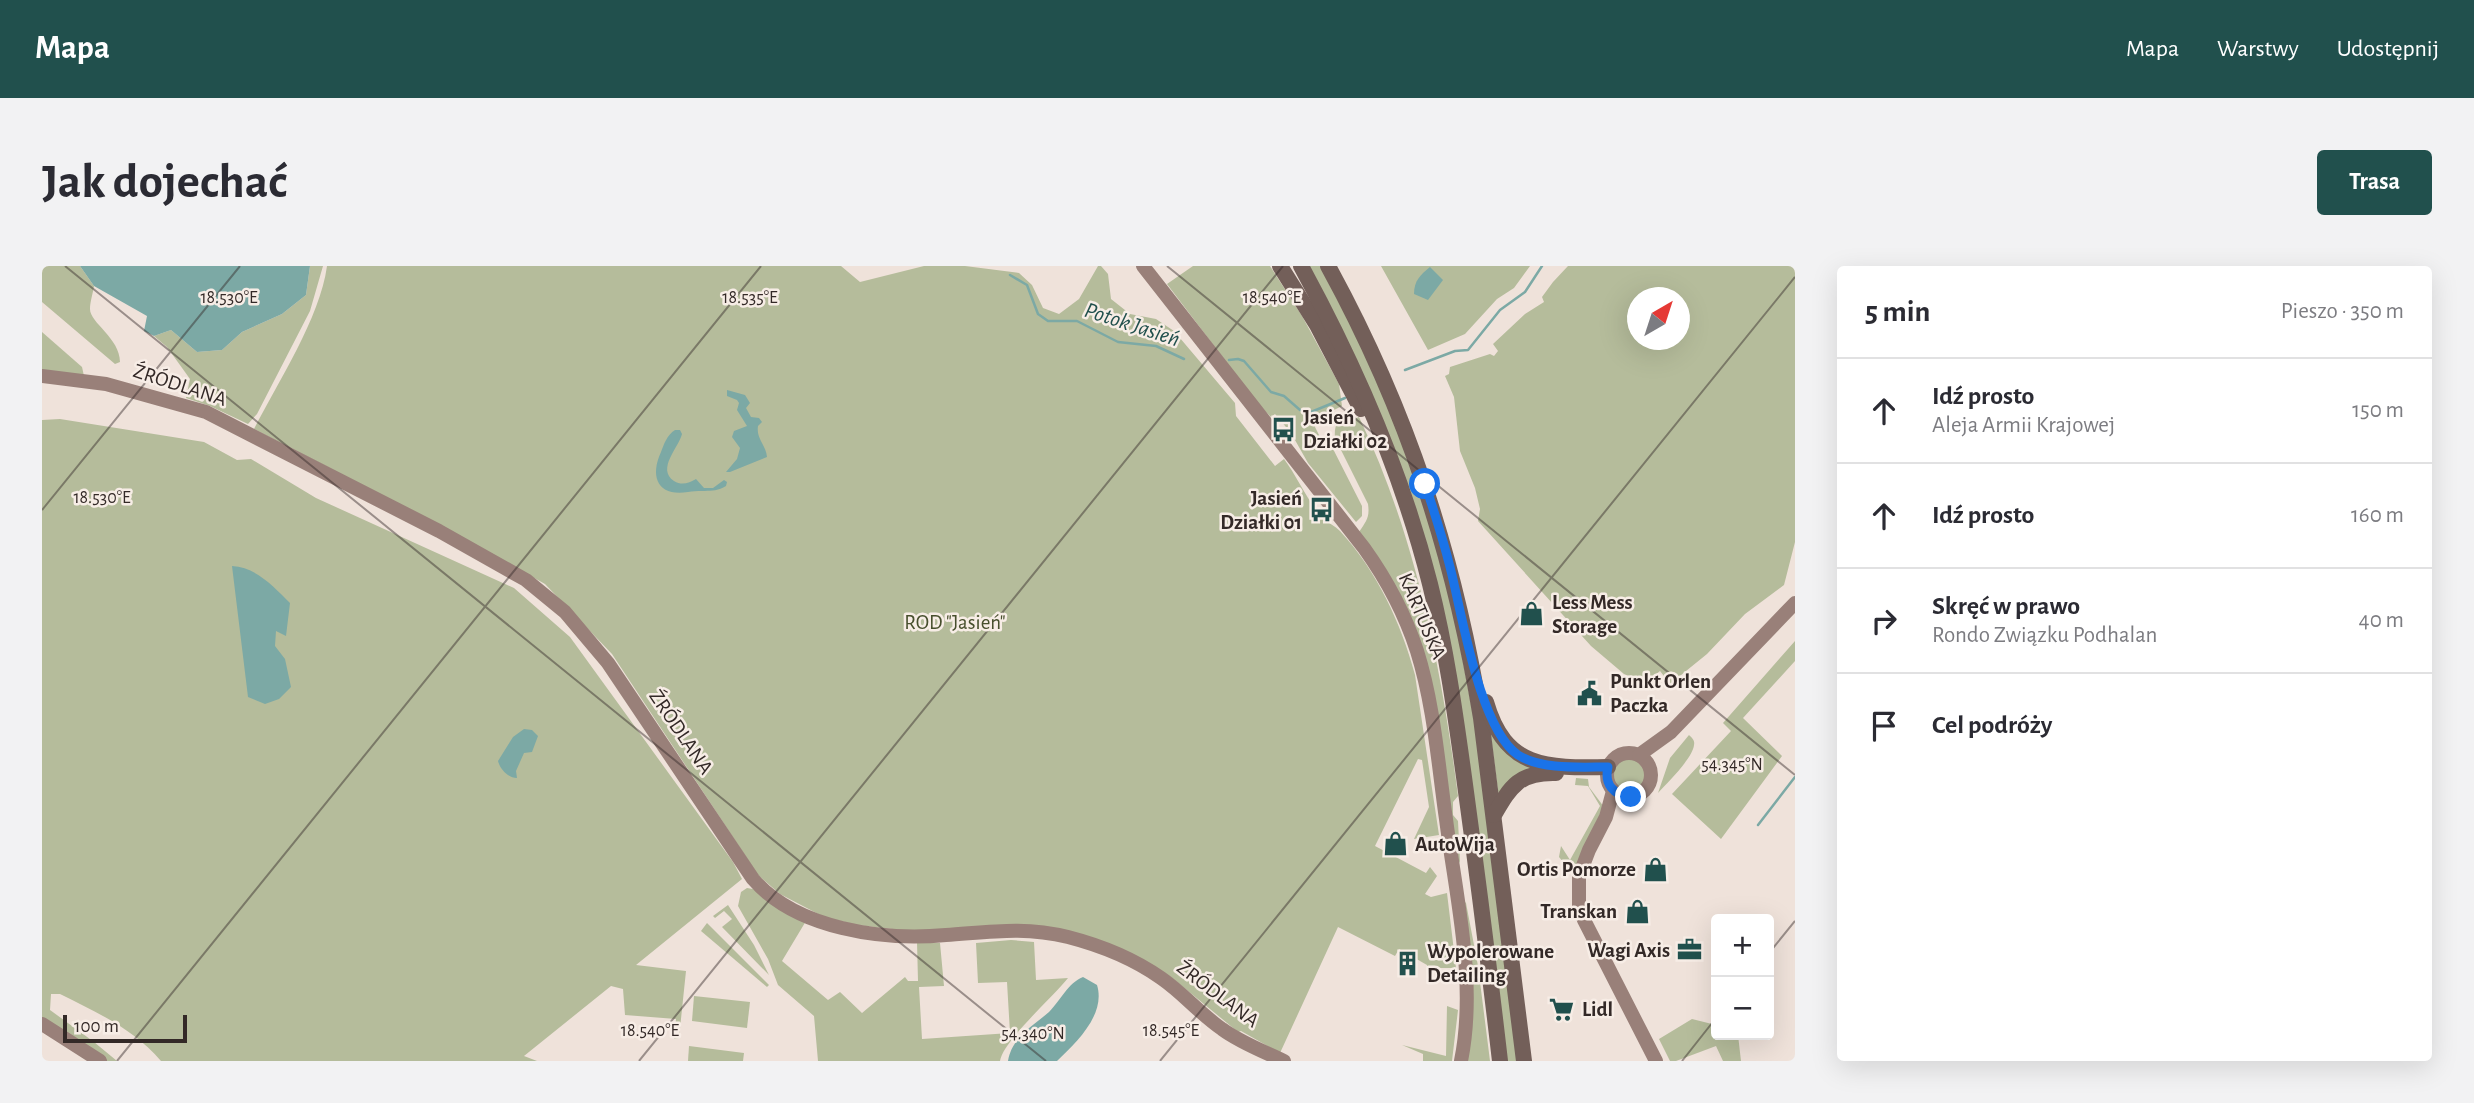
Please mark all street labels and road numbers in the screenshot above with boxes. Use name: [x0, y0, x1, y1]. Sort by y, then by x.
street label: ŹRÓDLANA: [131, 358, 230, 410]
street label: KARTUSKA: [1394, 570, 1450, 662]
street label: ŹRÓDLANA: [645, 685, 718, 778]
street label: ŹRÓDLANA: [1173, 955, 1264, 1032]

